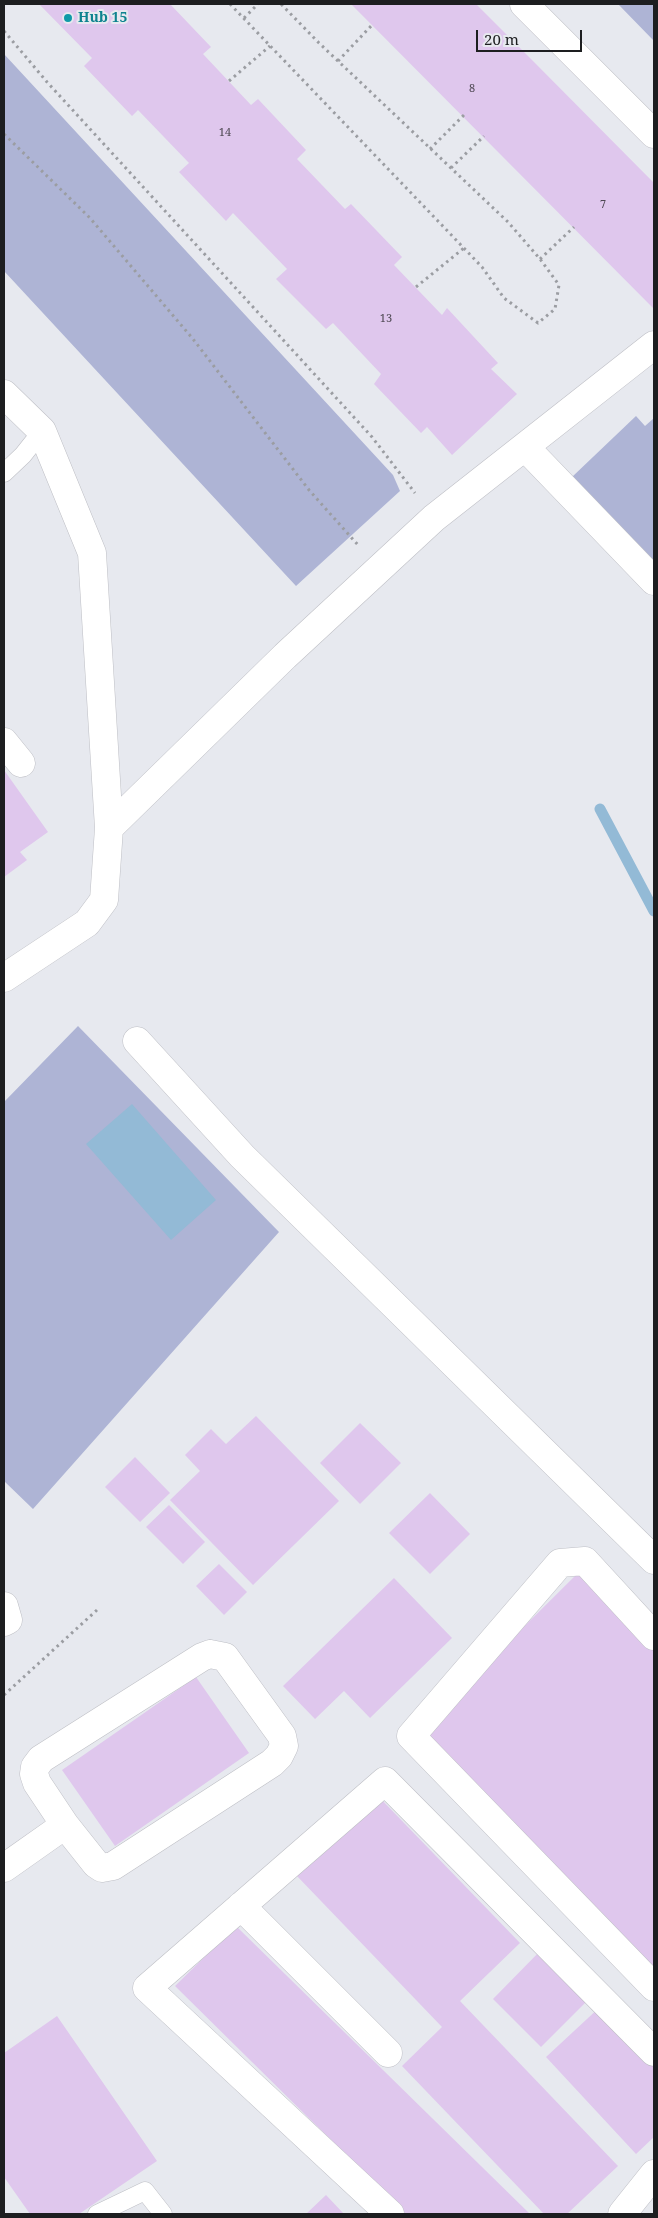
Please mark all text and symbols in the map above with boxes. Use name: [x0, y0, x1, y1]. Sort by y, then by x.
place label: Hub 15: [78, 10, 127, 26]
marker: Hub 15: [62, 12, 74, 24]
scale bar: [478, 20, 584, 52]
text: 20 m: [484, 29, 519, 49]
house number: 8: [469, 82, 475, 96]
house number: 14: [219, 126, 231, 140]
house number: 7: [600, 198, 606, 212]
house number: 13: [380, 312, 392, 326]

